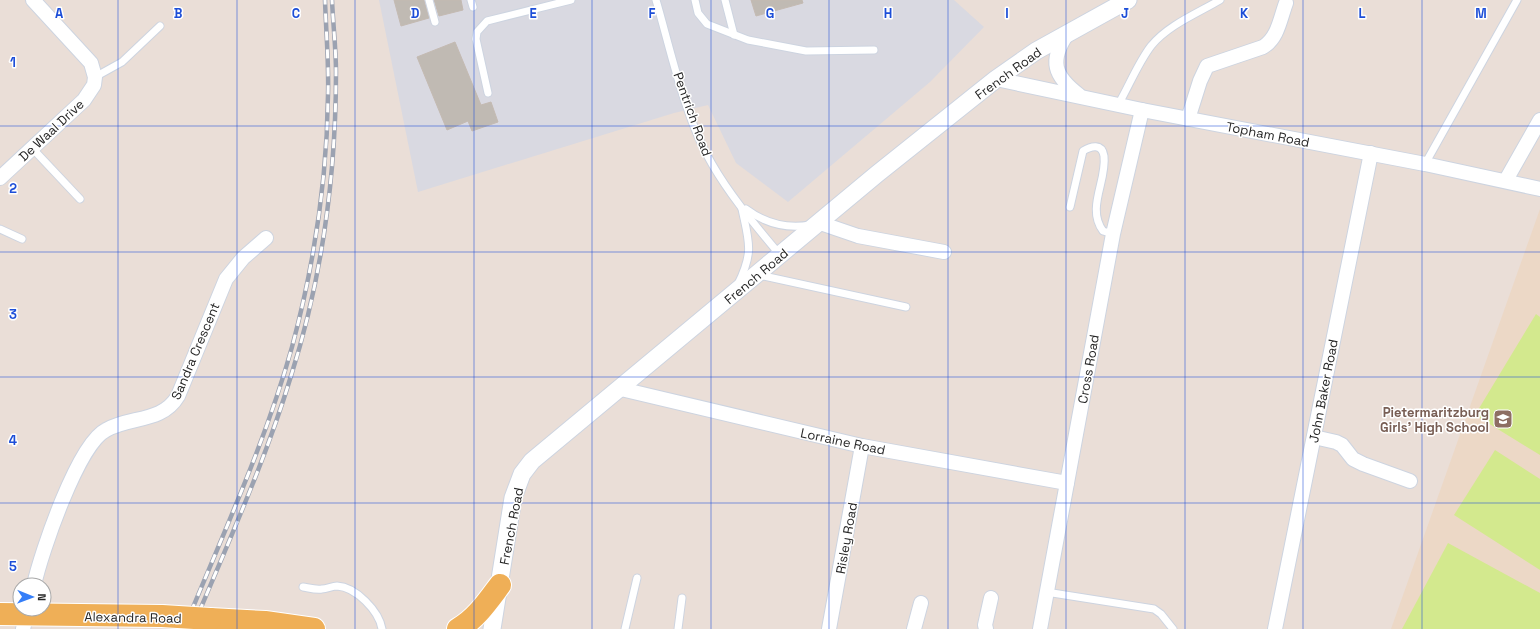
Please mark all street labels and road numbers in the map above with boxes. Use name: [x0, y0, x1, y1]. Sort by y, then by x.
street label: French Road: [972, 43, 1045, 103]
street label: Pentrich Road: [669, 70, 716, 158]
street label: De Waal Drive: [15, 96, 88, 165]
street label: Topham Road: [1225, 118, 1311, 151]
street label: French Road: [721, 245, 792, 308]
street label: Sandra Crescent: [167, 300, 224, 402]
street label: Cross Road: [1074, 333, 1103, 405]
street label: John Baker Road: [1305, 338, 1342, 444]
street label: Lorraine Road: [799, 424, 887, 459]
street label: French Road: [496, 486, 527, 566]
street label: Risley Road: [832, 501, 861, 575]
street label: Alexandra Road: [84, 608, 182, 627]

